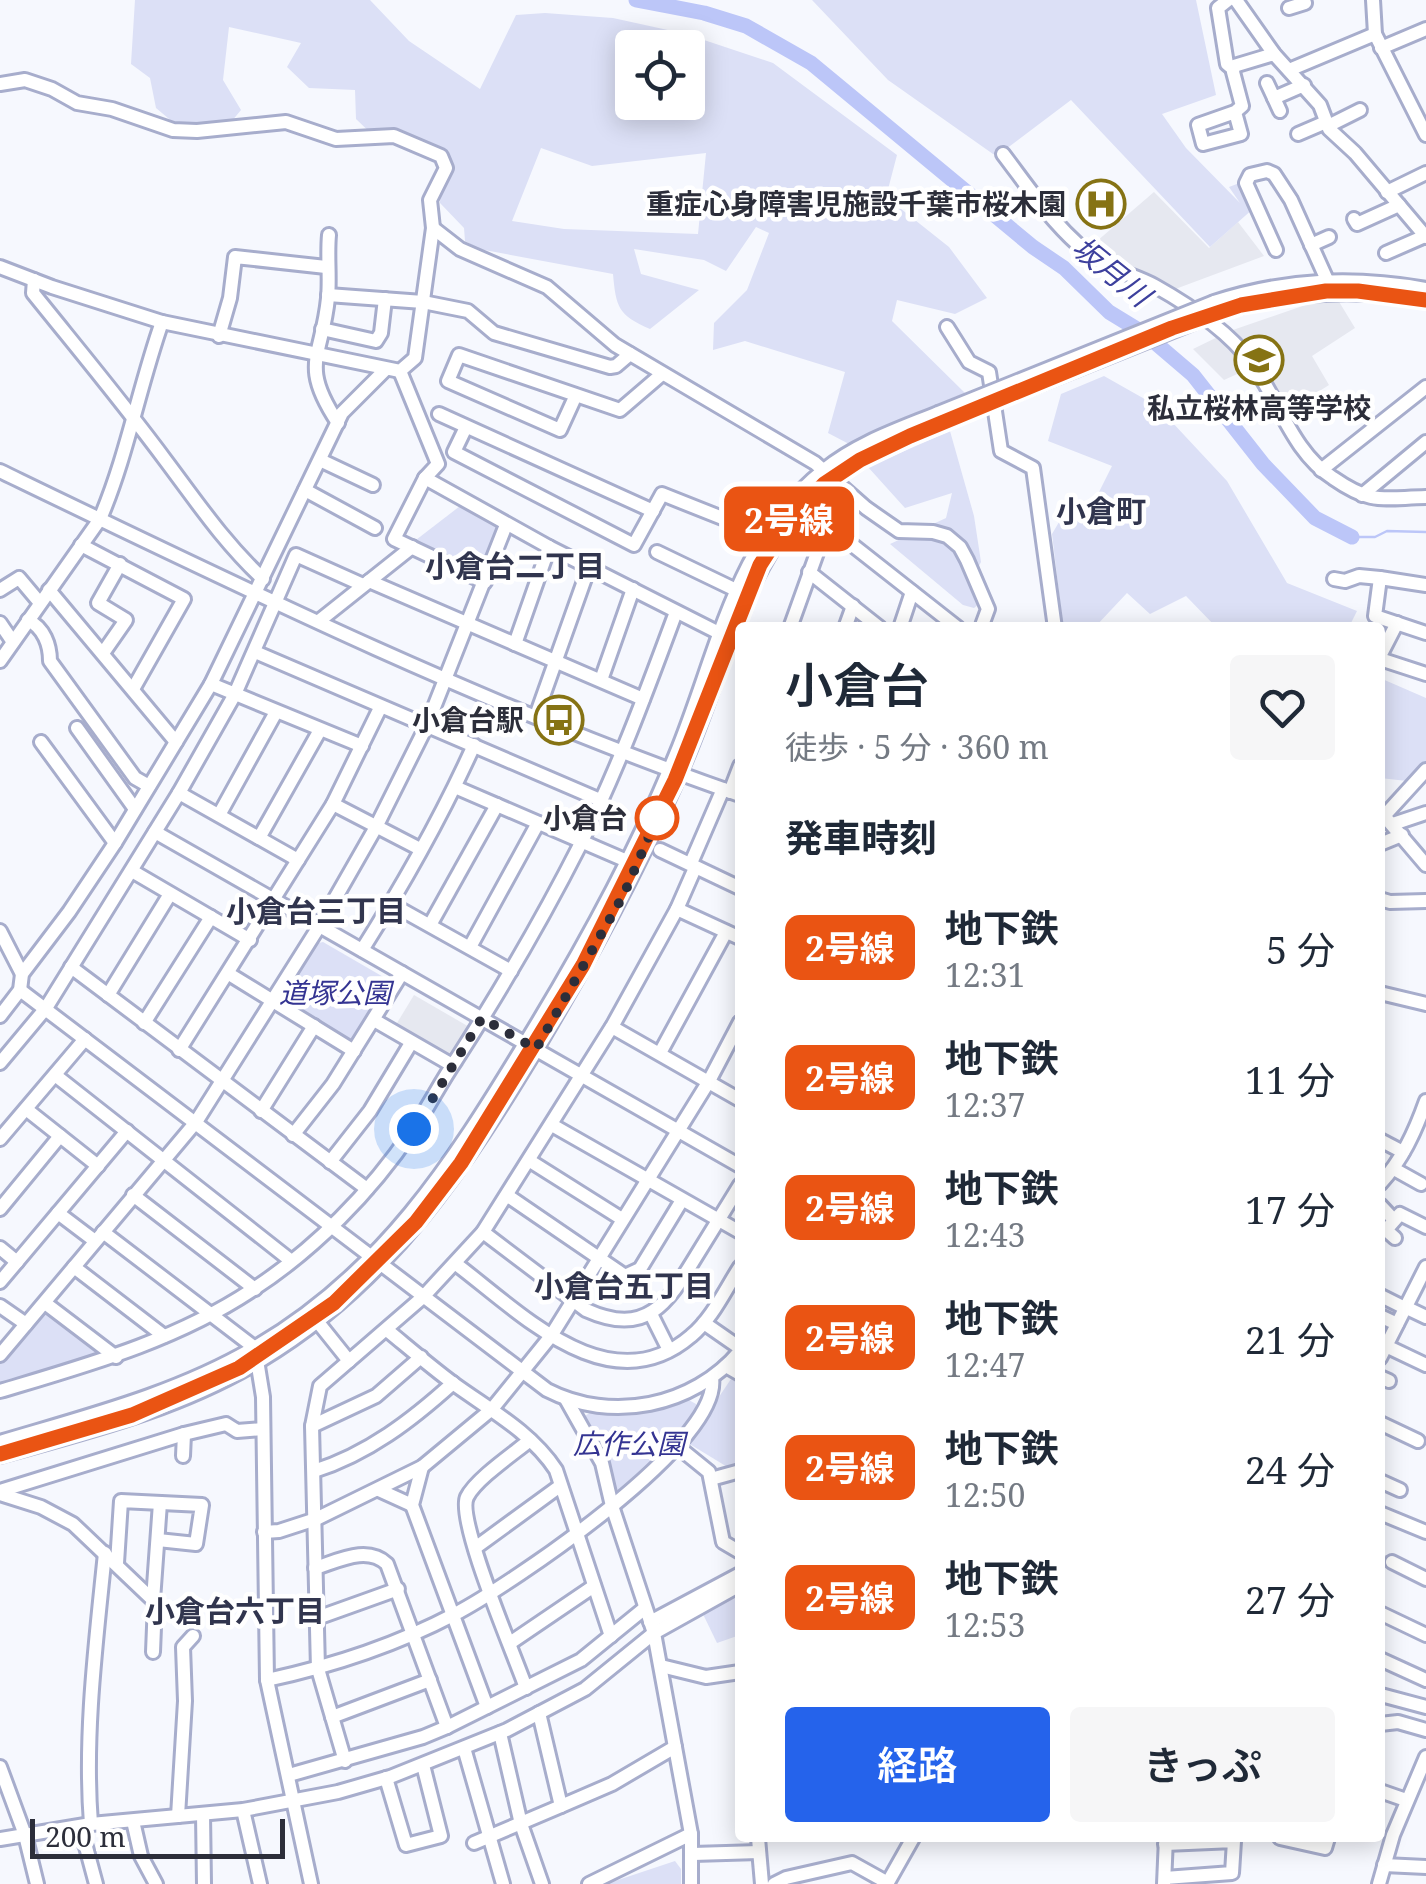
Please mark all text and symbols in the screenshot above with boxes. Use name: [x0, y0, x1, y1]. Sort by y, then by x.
map controls: [615, 30, 705, 120]
button: locate: [615, 30, 705, 120]
hospital icon: 重症心身障害児施設千葉市桜木園: [1075, 178, 1127, 230]
place label: 重症心身障害児施設千葉市桜木園: [646, 184, 1066, 222]
water label: 坂月川: [1064, 227, 1162, 317]
school or university icon: 私立桜林高等学校: [1233, 334, 1285, 386]
place label: 私立桜林高等学校: [1147, 388, 1371, 426]
line badge: 2号線: [732, 486, 846, 552]
district label: 小倉町: [1056, 490, 1146, 531]
text: 2号線: [744, 496, 834, 543]
district label: 小倉台二丁目: [425, 545, 605, 586]
text: 小倉台: [785, 652, 929, 717]
button: heart: [1230, 655, 1335, 760]
bus stop icon: 小倉台駅: [533, 694, 585, 746]
place label: 小倉台駅: [412, 700, 524, 738]
text: 徒歩 · 5 分 · 360 m: [785, 725, 1049, 768]
marker: 小倉台: [636, 797, 678, 839]
place label: 小倉台: [543, 798, 627, 836]
text: 発車時刻: [785, 811, 937, 863]
district label: 小倉台三丁目: [226, 890, 406, 931]
text: 地下鉄: [945, 901, 1059, 953]
text: 5 分: [1266, 923, 1335, 975]
text: 2号線: [805, 924, 895, 971]
text: 12:31: [945, 953, 1026, 996]
park label: 道塚公園: [279, 973, 395, 1011]
text: 地下鉄: [945, 1031, 1059, 1083]
text: 11 分: [1245, 1053, 1335, 1105]
text: 2号線: [805, 1054, 895, 1101]
text: 12:37: [945, 1083, 1026, 1126]
your location: [389, 1104, 439, 1154]
text: 地下鉄: [945, 1161, 1059, 1213]
text: 17 分: [1245, 1183, 1335, 1235]
text: 2号線: [805, 1184, 895, 1231]
text: 12:43: [945, 1213, 1026, 1256]
district label: 小倉台五丁目: [534, 1265, 714, 1306]
text: 地下鉄: [945, 1291, 1059, 1343]
text: 21 分: [1245, 1313, 1335, 1365]
text: 2号線: [805, 1314, 895, 1361]
text: 12:47: [945, 1343, 1026, 1386]
text: 地下鉄: [945, 1421, 1059, 1473]
park label: 広作公園: [573, 1424, 689, 1462]
text: 24 分: [1245, 1443, 1335, 1495]
text: 2号線: [805, 1444, 895, 1491]
text: 12:50: [945, 1473, 1026, 1516]
text: 地下鉄: [945, 1551, 1059, 1603]
text: 27 分: [1245, 1573, 1335, 1625]
text: 2号線: [805, 1574, 895, 1621]
district label: 小倉台六丁目: [145, 1590, 325, 1631]
text: 12:53: [945, 1603, 1026, 1646]
button: 経路: [785, 1707, 1050, 1822]
button: きっぷ: [1070, 1707, 1335, 1822]
scale bar: [30, 1814, 285, 1858]
text: 200 m: [45, 1817, 126, 1855]

